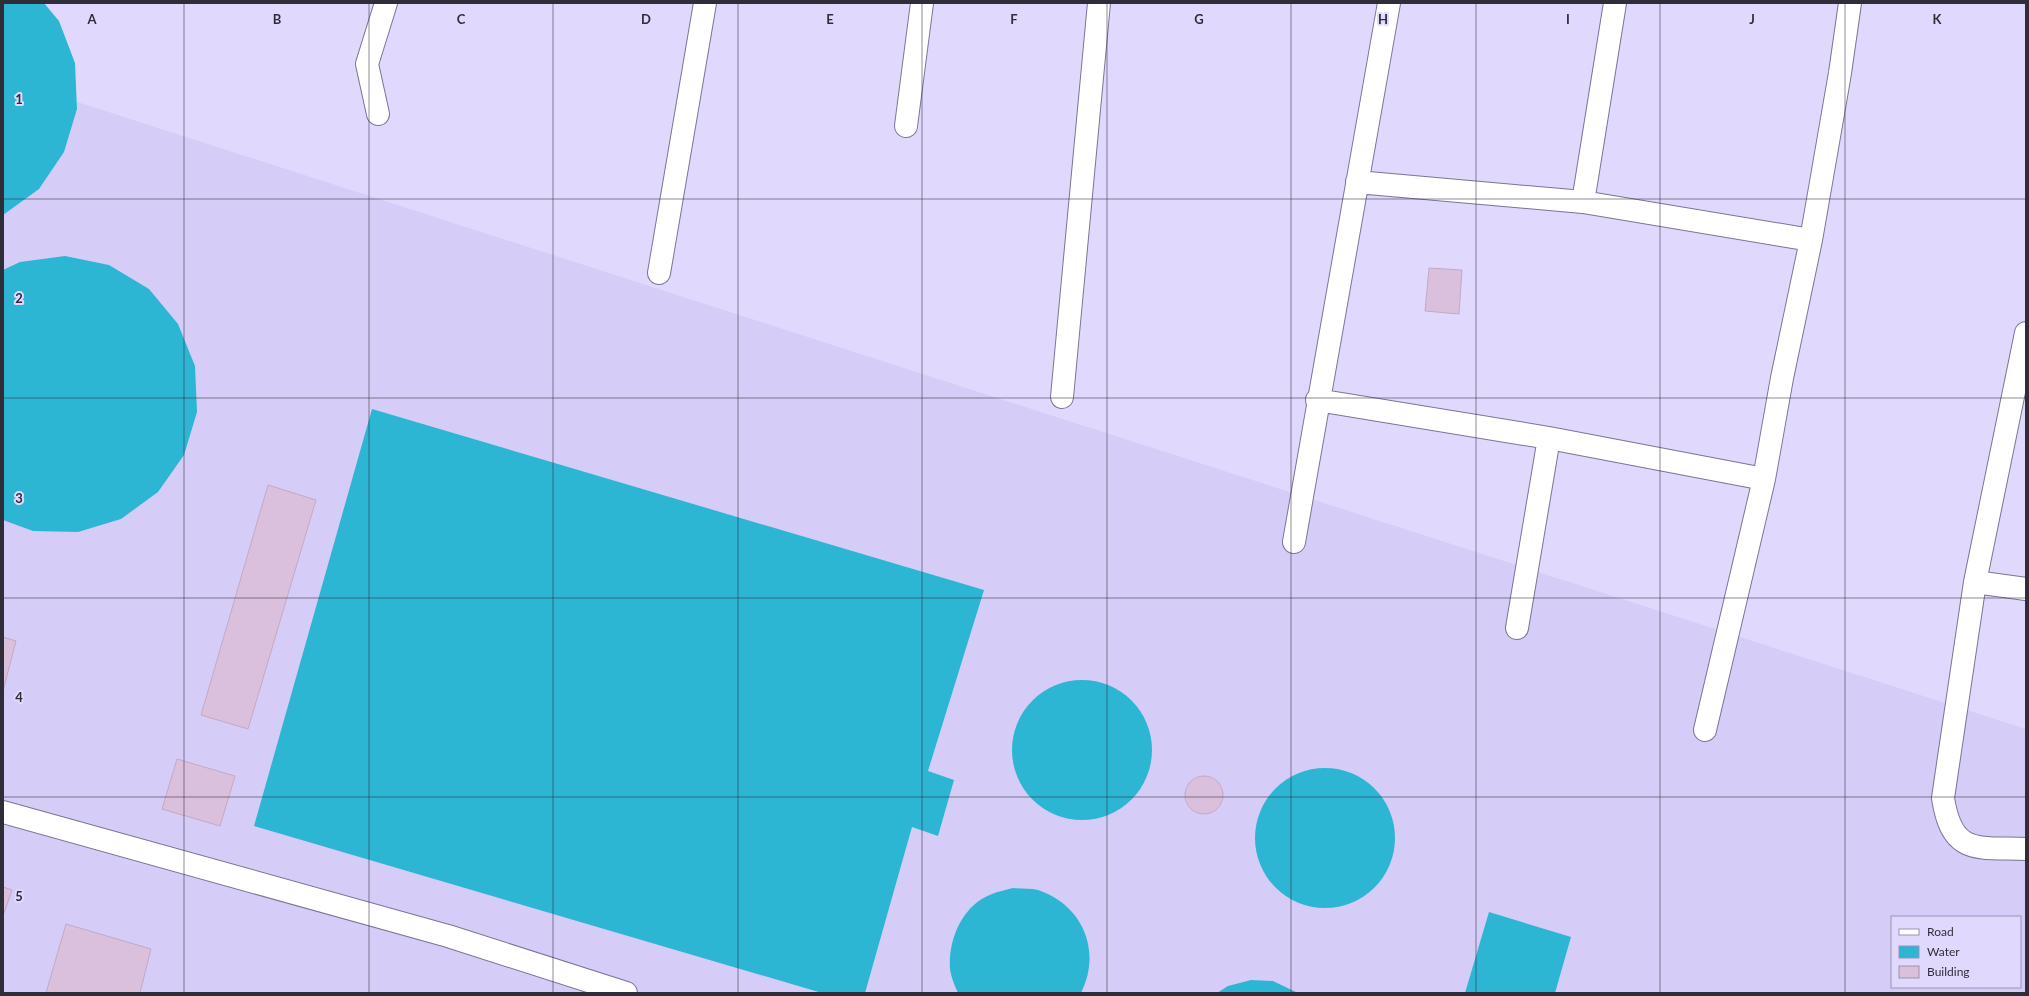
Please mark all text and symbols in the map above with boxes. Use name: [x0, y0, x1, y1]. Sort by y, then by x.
text: A: [86, 11, 97, 27]
text: B: [273, 11, 282, 27]
text: C: [457, 11, 466, 27]
text: D: [641, 11, 651, 27]
text: E: [826, 11, 834, 27]
text: F: [1010, 11, 1018, 27]
text: G: [1194, 11, 1204, 27]
text: H: [1378, 11, 1388, 27]
text: I: [1566, 11, 1570, 27]
text: J: [1749, 11, 1755, 27]
text: K: [1933, 11, 1943, 27]
text: 1: [15, 91, 23, 107]
text: 2: [15, 290, 23, 306]
text: 3: [15, 490, 23, 506]
text: 4: [15, 689, 23, 705]
text: 5: [15, 888, 23, 904]
legend: [1891, 916, 2021, 988]
text: Road: [1927, 924, 1954, 939]
text: Water: [1927, 944, 1960, 959]
text: Building: [1927, 964, 1970, 979]

